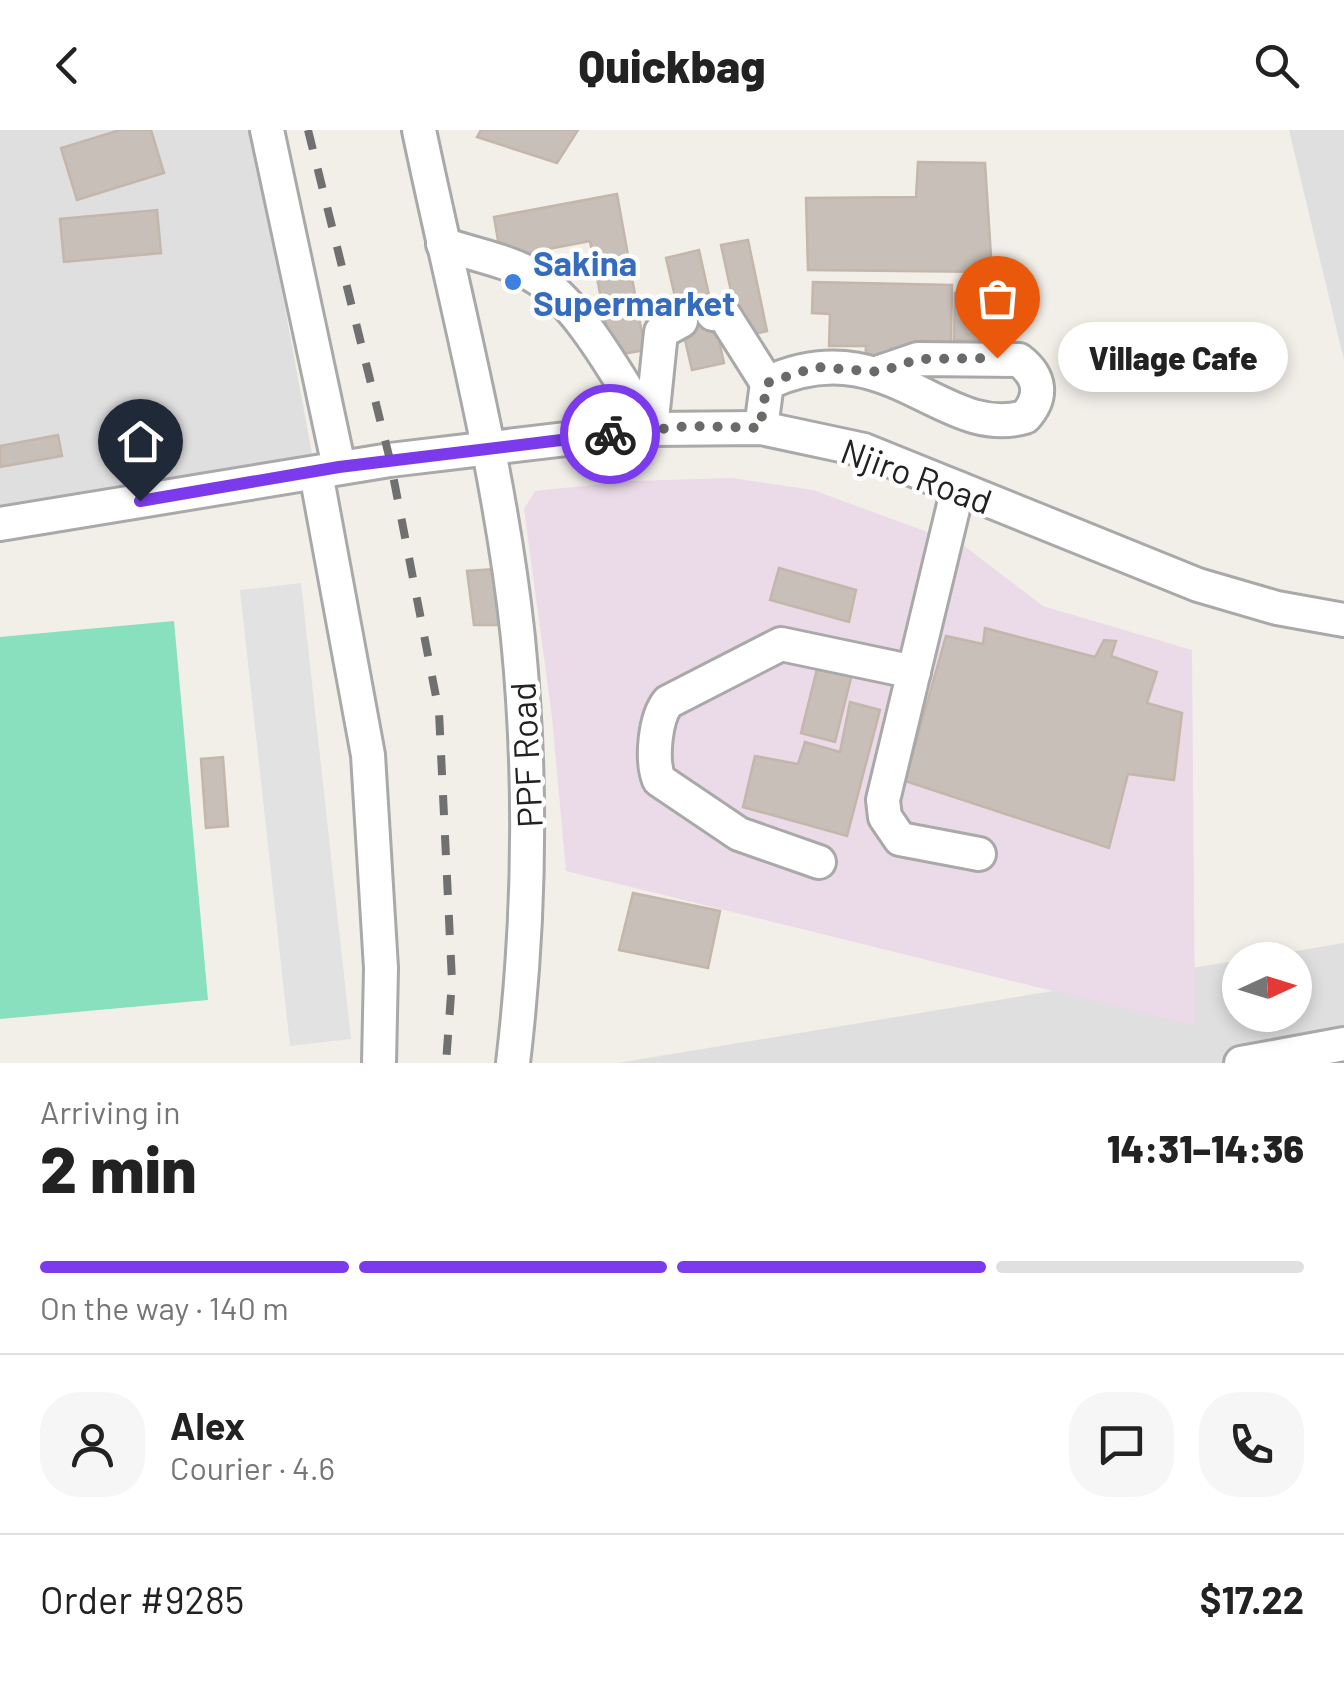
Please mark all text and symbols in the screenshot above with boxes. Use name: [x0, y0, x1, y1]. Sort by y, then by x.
icon: back: [40, 38, 95, 93]
text: Quickbag: [578, 38, 766, 92]
icon: search: [1249, 38, 1304, 93]
place label: Sakina Supermarket: [533, 241, 735, 323]
pin: [955, 256, 1040, 359]
marker: Sakina Supermarket: [502, 271, 524, 293]
icon: bag: [970, 271, 1025, 326]
callout: Village Cafe: [1057, 323, 1287, 393]
text: Village Cafe: [1088, 338, 1258, 376]
courier: [560, 384, 660, 484]
pin: [98, 399, 183, 502]
icon: bike: [583, 407, 638, 462]
icon: home: [113, 414, 168, 469]
street label: Njiro Road: [836, 428, 998, 522]
street label: PPF Road: [500, 681, 550, 829]
north arrow: [1222, 942, 1312, 1032]
map controls: [1222, 942, 1312, 1032]
text: Arriving in: [40, 1092, 180, 1130]
text: 14:31–14:36: [1107, 1125, 1304, 1171]
text: 2 min: [40, 1128, 197, 1206]
text: On the way · 140 m: [40, 1288, 289, 1326]
button: person: [40, 1392, 145, 1497]
button: chat: [1069, 1392, 1174, 1497]
button: phone: [1199, 1392, 1304, 1497]
text: Alex: [170, 1402, 245, 1448]
text: Courier · 4.6: [170, 1448, 335, 1486]
text: Order #9285: [40, 1576, 244, 1622]
text: $17.22: [1200, 1576, 1304, 1622]

